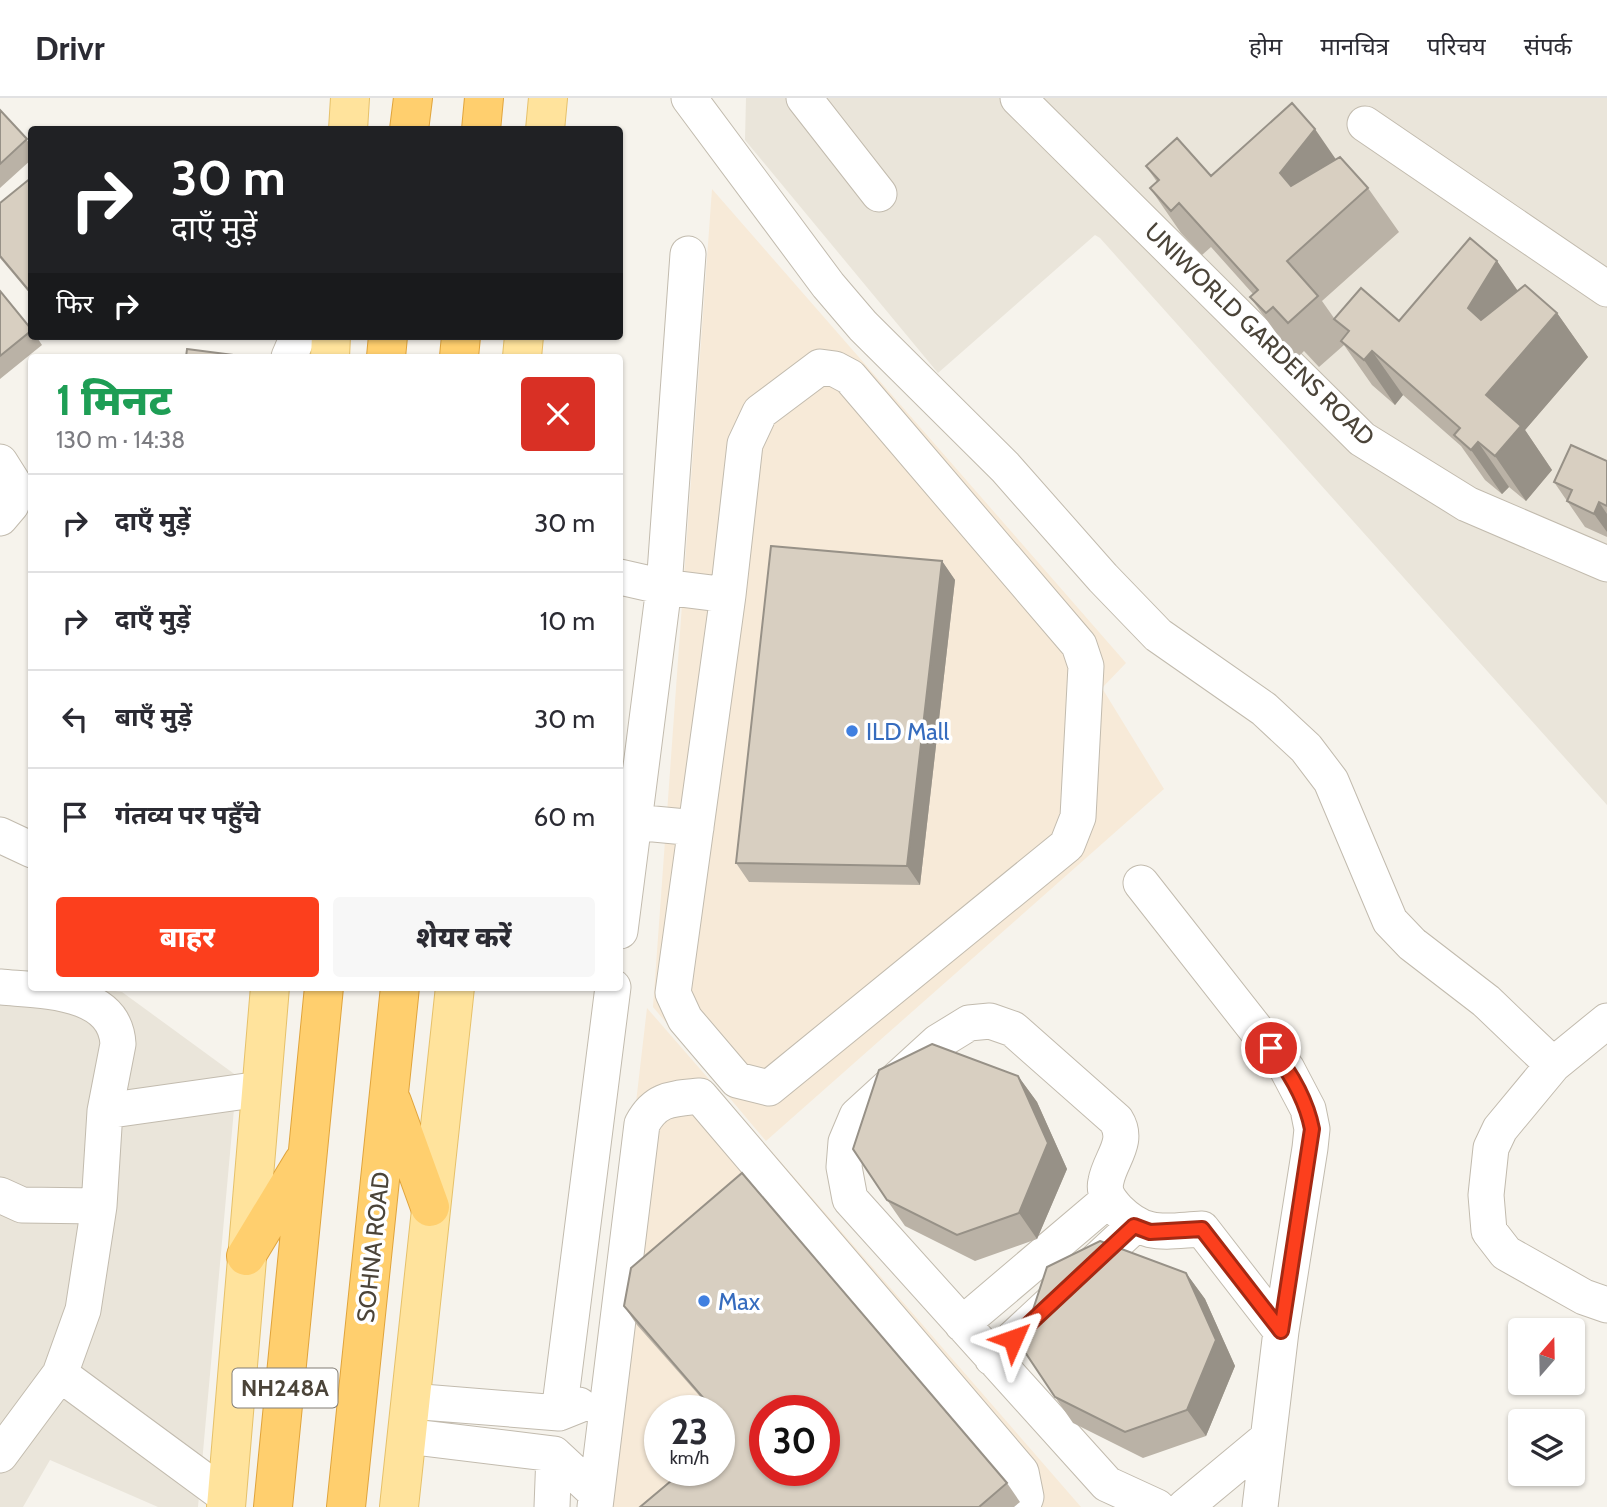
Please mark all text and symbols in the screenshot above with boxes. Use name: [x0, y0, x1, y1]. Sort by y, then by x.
text: Drivr: [35, 28, 105, 68]
text: होम: [1249, 32, 1282, 61]
text: मानचित्र: [1320, 32, 1389, 61]
text: परिचय: [1427, 32, 1486, 61]
text: संपर्क: [1524, 32, 1572, 61]
text: 30 m: [171, 148, 286, 207]
icon: right: [56, 154, 147, 245]
text: दाएँ मुड़ें: [171, 208, 257, 247]
street label: UNIWORLD GARDENS ROAD: [1139, 217, 1381, 451]
icon: right: [107, 287, 145, 325]
text: फिर: [56, 288, 93, 320]
text: 1 मिनट: [56, 374, 171, 426]
button: close: [521, 377, 595, 451]
text: 130 m · 14:38: [56, 426, 185, 454]
icon: right: [56, 504, 94, 542]
text: दाएँ मुड़ें: [115, 505, 191, 537]
text: 30 m: [534, 507, 595, 539]
icon: right: [56, 602, 94, 640]
text: दाएँ मुड़ें: [115, 603, 191, 635]
text: 10 m: [540, 605, 595, 637]
icon: left: [56, 700, 94, 738]
text: बाएँ मुड़ें: [115, 701, 192, 733]
text: 30 m: [534, 703, 595, 735]
place label: ILD Mall: [866, 717, 950, 746]
marker: ILD Mall: [844, 723, 860, 739]
icon: arrive: [56, 798, 94, 836]
text: गंतव्य पर पहुँचे: [115, 799, 260, 831]
text: 60 m: [533, 801, 595, 833]
button: बाहर: [56, 897, 319, 977]
button: शेयर करें: [333, 897, 595, 977]
pin: [1241, 1018, 1301, 1078]
icon: arrive: [1252, 1029, 1290, 1067]
street label: SOHNA ROAD: [351, 1170, 395, 1324]
place label: Max: [718, 1287, 761, 1316]
marker: Max: [696, 1293, 712, 1309]
position arrow: [976, 1302, 1050, 1376]
north arrow: [1508, 1318, 1586, 1395]
map controls: [1508, 1318, 1585, 1486]
road number: NH248A: [232, 1368, 338, 1408]
speed limit sign: 30: [749, 1395, 840, 1486]
button: layers: [1508, 1409, 1585, 1486]
text: 23: [671, 1410, 708, 1453]
text: km/h: [670, 1447, 709, 1469]

